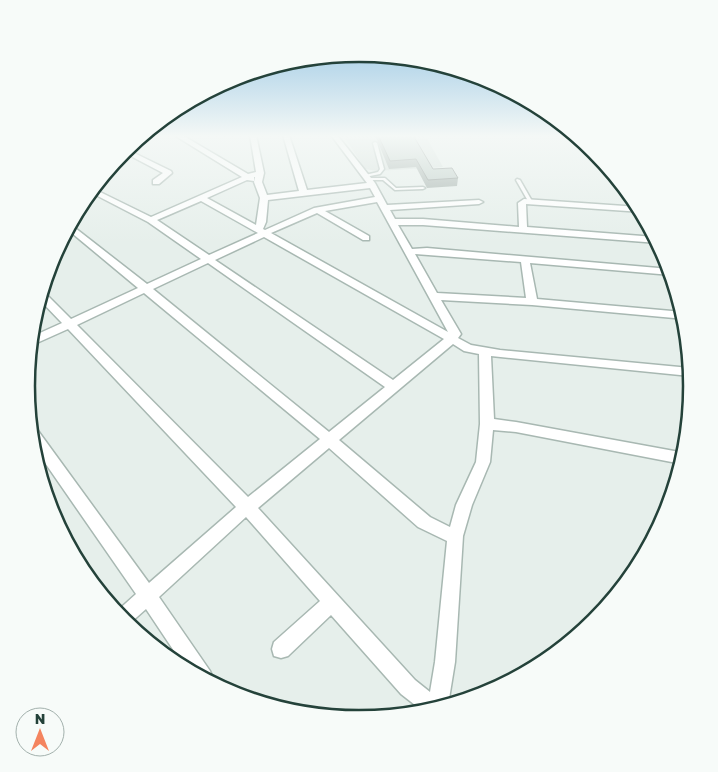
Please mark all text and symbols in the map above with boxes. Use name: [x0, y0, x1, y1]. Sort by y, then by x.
north arrow: [15, 707, 65, 757]
text: N: [35, 710, 45, 727]

